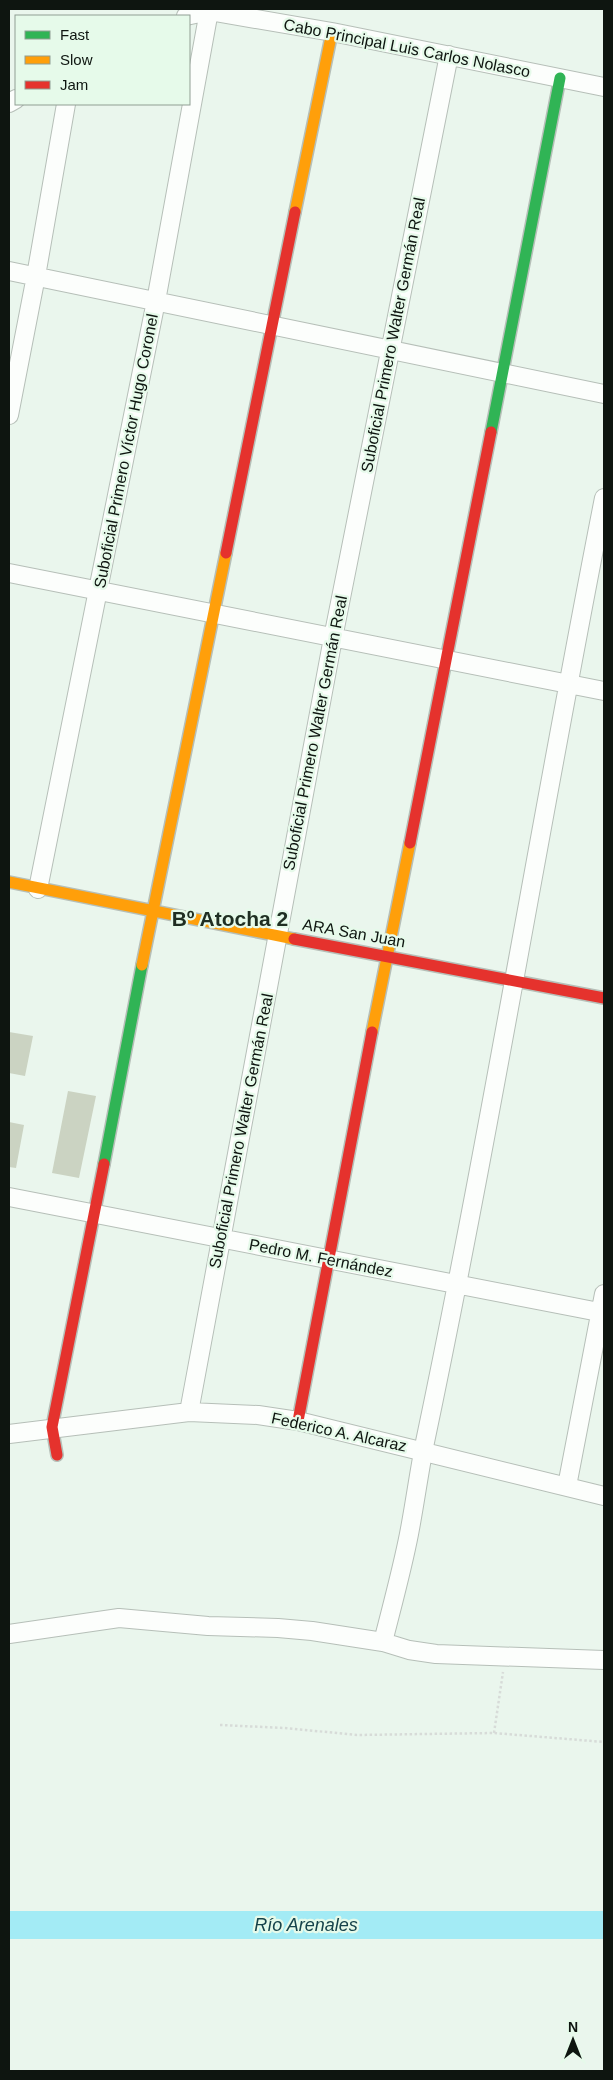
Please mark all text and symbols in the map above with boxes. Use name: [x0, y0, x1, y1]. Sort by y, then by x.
legend: [15, 15, 190, 105]
street label: Cabo Principal Luis Carlos Nolasco: [282, 16, 532, 80]
text: Fast: [60, 26, 90, 43]
text: Slow: [60, 51, 93, 68]
text: Jam: [60, 76, 88, 93]
street label: Suboficial Primero Walter Germán Real: [358, 196, 428, 474]
street label: Suboficial Primero Víctor Hugo Coronel: [91, 312, 161, 590]
street label: Suboficial Primero Walter Germán Real: [280, 594, 350, 872]
district label: Bº Atocha 2: [172, 907, 288, 930]
street label: ARA San Juan: [301, 916, 407, 950]
street label: Suboficial Primero Walter Germán Real: [206, 992, 276, 1270]
street label: Pedro M. Fernández: [248, 1236, 394, 1280]
street label: Federico A. Alcaraz: [270, 1409, 408, 1455]
water label: Río Arenales: [254, 1915, 358, 1935]
north arrow: [548, 2015, 598, 2065]
text: N: [568, 2019, 578, 2035]

